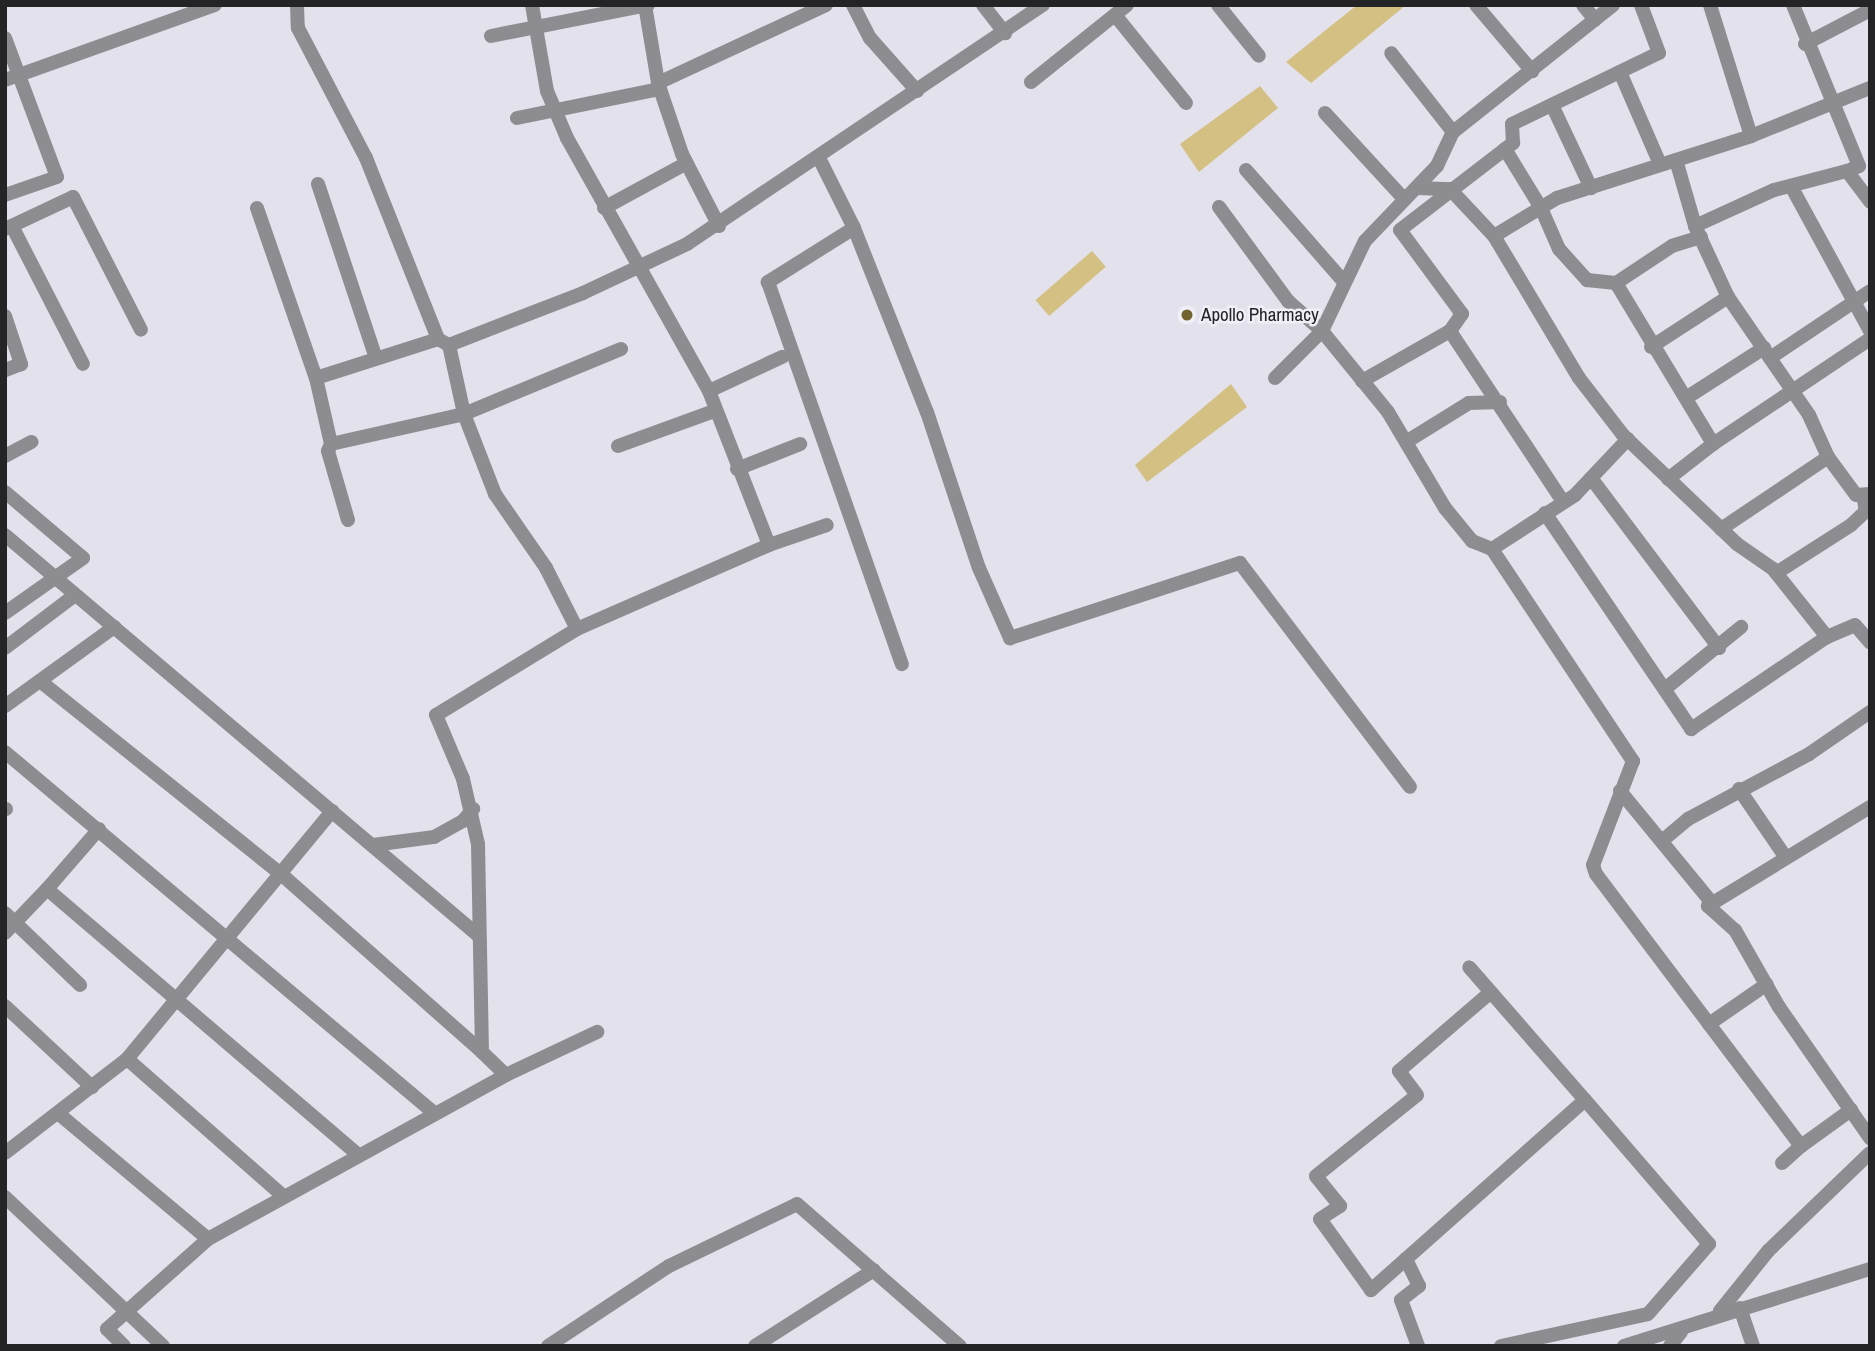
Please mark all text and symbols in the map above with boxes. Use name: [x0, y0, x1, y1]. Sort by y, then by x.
place label: Apollo Pharmacy: [1201, 304, 1319, 326]
marker: Apollo Pharmacy: [1179, 307, 1195, 323]

